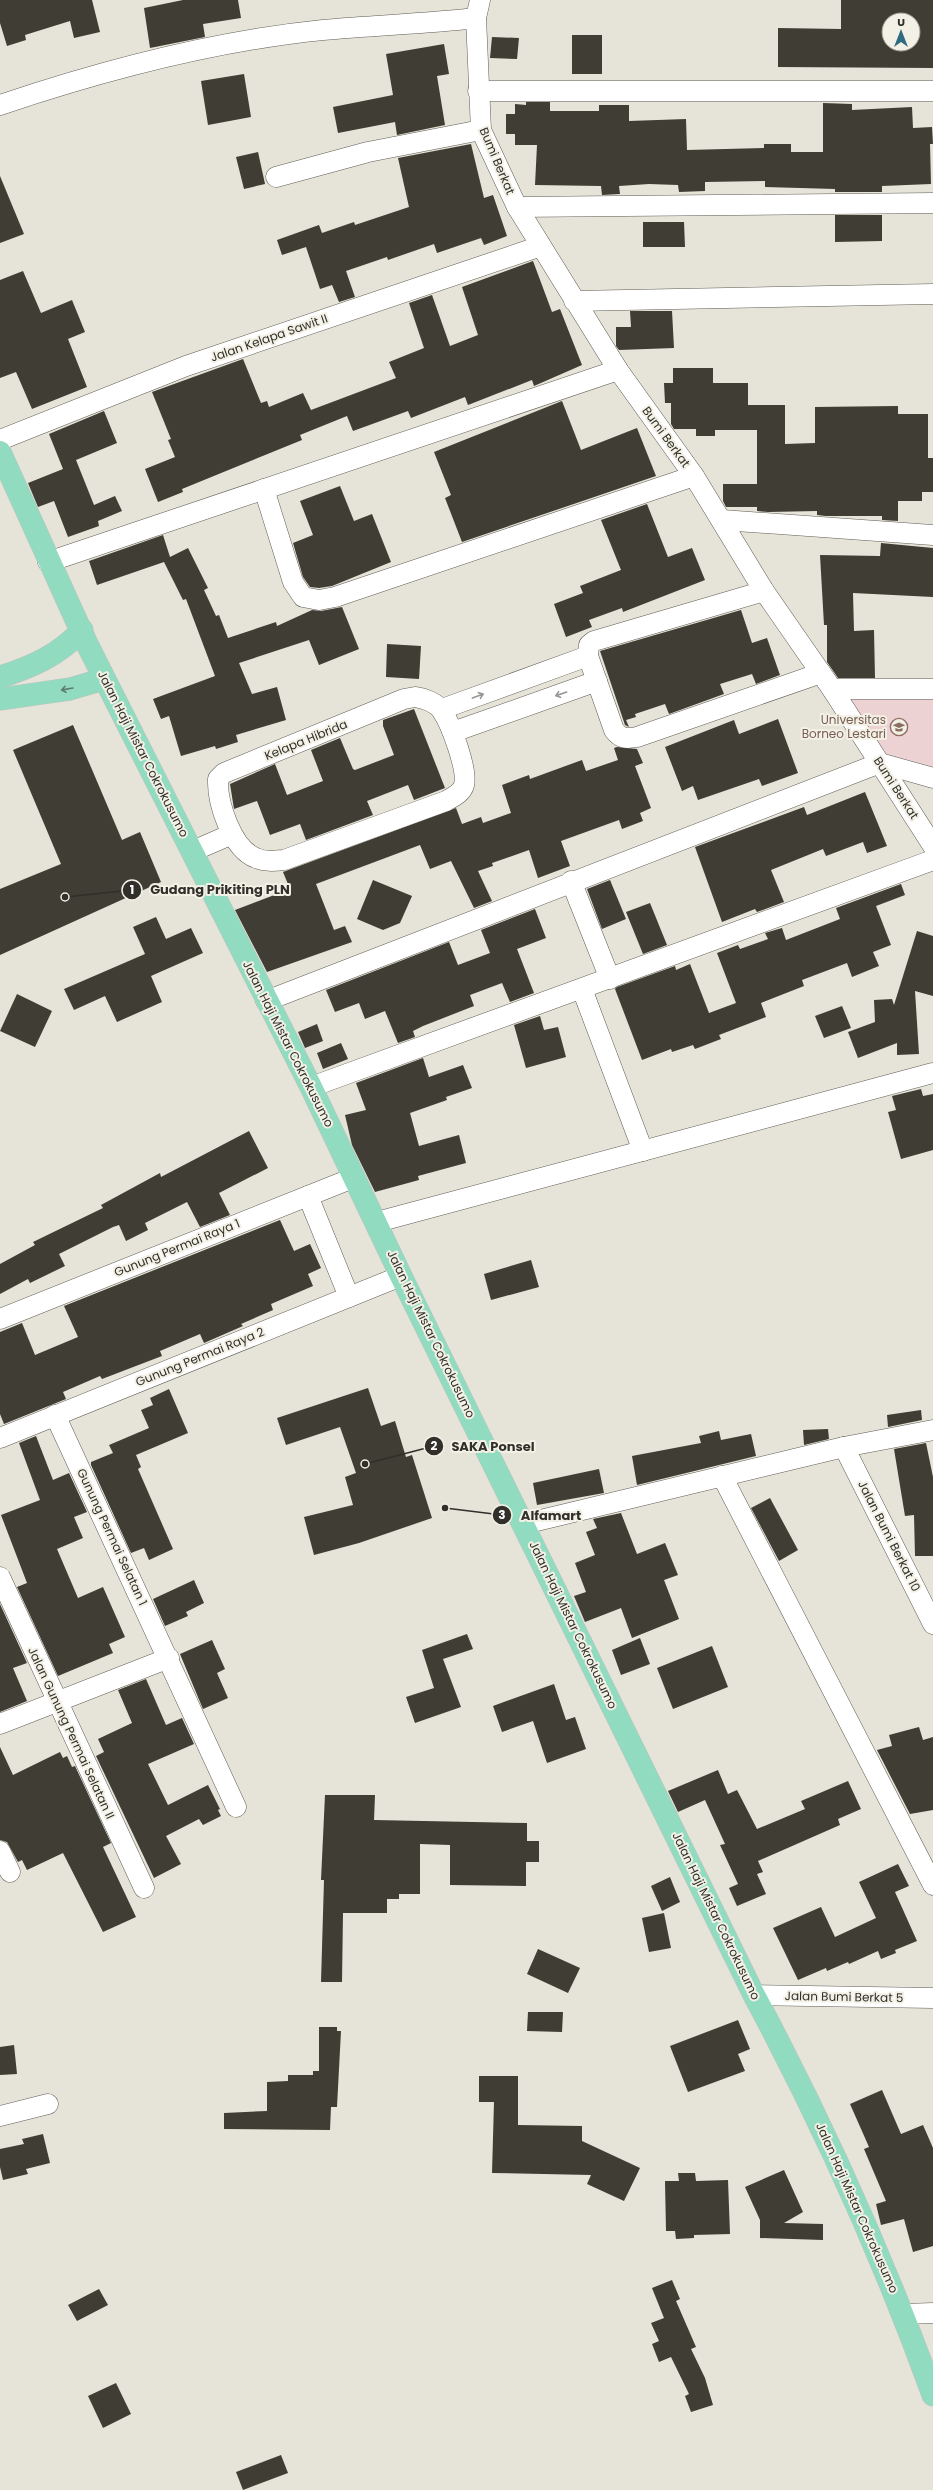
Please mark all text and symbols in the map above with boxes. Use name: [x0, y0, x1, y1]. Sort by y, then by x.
north arrow: [881, 12, 921, 52]
text: U: [897, 14, 905, 30]
street label: Bumi Berkat: [476, 125, 519, 197]
street label: Jalan Kelapa Sawit II: [208, 309, 330, 366]
street label: Bumi Berkat: [639, 403, 694, 471]
street label: Jalan Haji Mistar Cokrokusumo: [94, 668, 193, 840]
one-way arrow: [61, 685, 74, 693]
one-way arrow: [472, 691, 484, 699]
one-way arrow: [555, 691, 567, 699]
place label: Universitas Borneo Lestari: [802, 711, 886, 742]
street label: Kelapa Hibrida: [262, 715, 350, 764]
school or university icon: Universitas Borneo Lestari: [889, 717, 909, 737]
street label: Bumi Berkat: [870, 753, 923, 822]
callout: Gudang Prikiting PLN: [122, 877, 298, 902]
text: Gudang Prikiting PLN: [150, 880, 290, 899]
text: 1: [130, 881, 134, 898]
street label: Jalan Haji Mistar Cokrokusumo: [239, 958, 338, 1130]
street label: Gunung Permai Raya 1: [111, 1215, 242, 1281]
street label: Jalan Haji Mistar Cokrokusumo: [383, 1247, 480, 1421]
street label: Gunung Permai Raya 2: [133, 1323, 267, 1390]
callout: SAKA Ponsel: [424, 1434, 543, 1459]
text: 2: [431, 1437, 438, 1454]
text: SAKA Ponsel: [451, 1437, 535, 1456]
street label: Gunung Permai Selatan 1: [73, 1465, 152, 1608]
street label: Jalan Bumi Berkat 10: [854, 1477, 925, 1594]
callout: Alfamart: [492, 1503, 589, 1528]
text: 3: [498, 1506, 506, 1523]
text: Alfamart: [521, 1506, 581, 1525]
street label: Jalan Haji Mistar Cokrokusumo: [525, 1538, 622, 1712]
street label: Jalan Gunung Permai Selatan II: [24, 1644, 119, 1822]
street label: Jalan Haji Mistar Cokrokusumo: [668, 1829, 765, 2003]
street label: Jalan Bumi Berkat 5: [785, 1987, 903, 2006]
street label: Jalan Haji Mistar Cokrokusumo: [812, 2120, 903, 2296]

